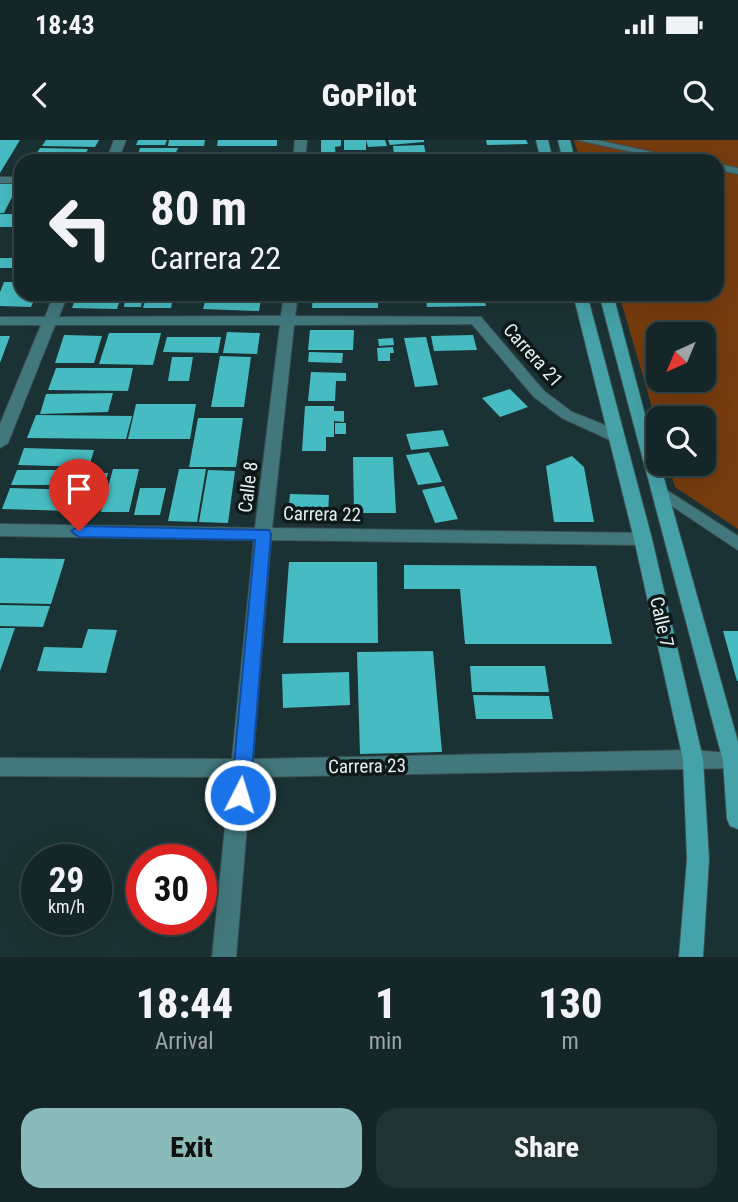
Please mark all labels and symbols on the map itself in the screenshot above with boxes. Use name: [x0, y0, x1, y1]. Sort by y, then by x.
street label: Carrera 21: [498, 318, 568, 392]
north arrow: [646, 322, 716, 392]
pin: [49, 459, 109, 531]
street label: Calle 8: [233, 460, 263, 514]
street label: Carrera 22: [283, 502, 361, 526]
street label: Calle 7: [645, 594, 679, 650]
street label: Carrera 23: [328, 754, 406, 778]
position arrow: [203, 758, 277, 832]
speed limit sign: 30: [126, 844, 217, 935]

